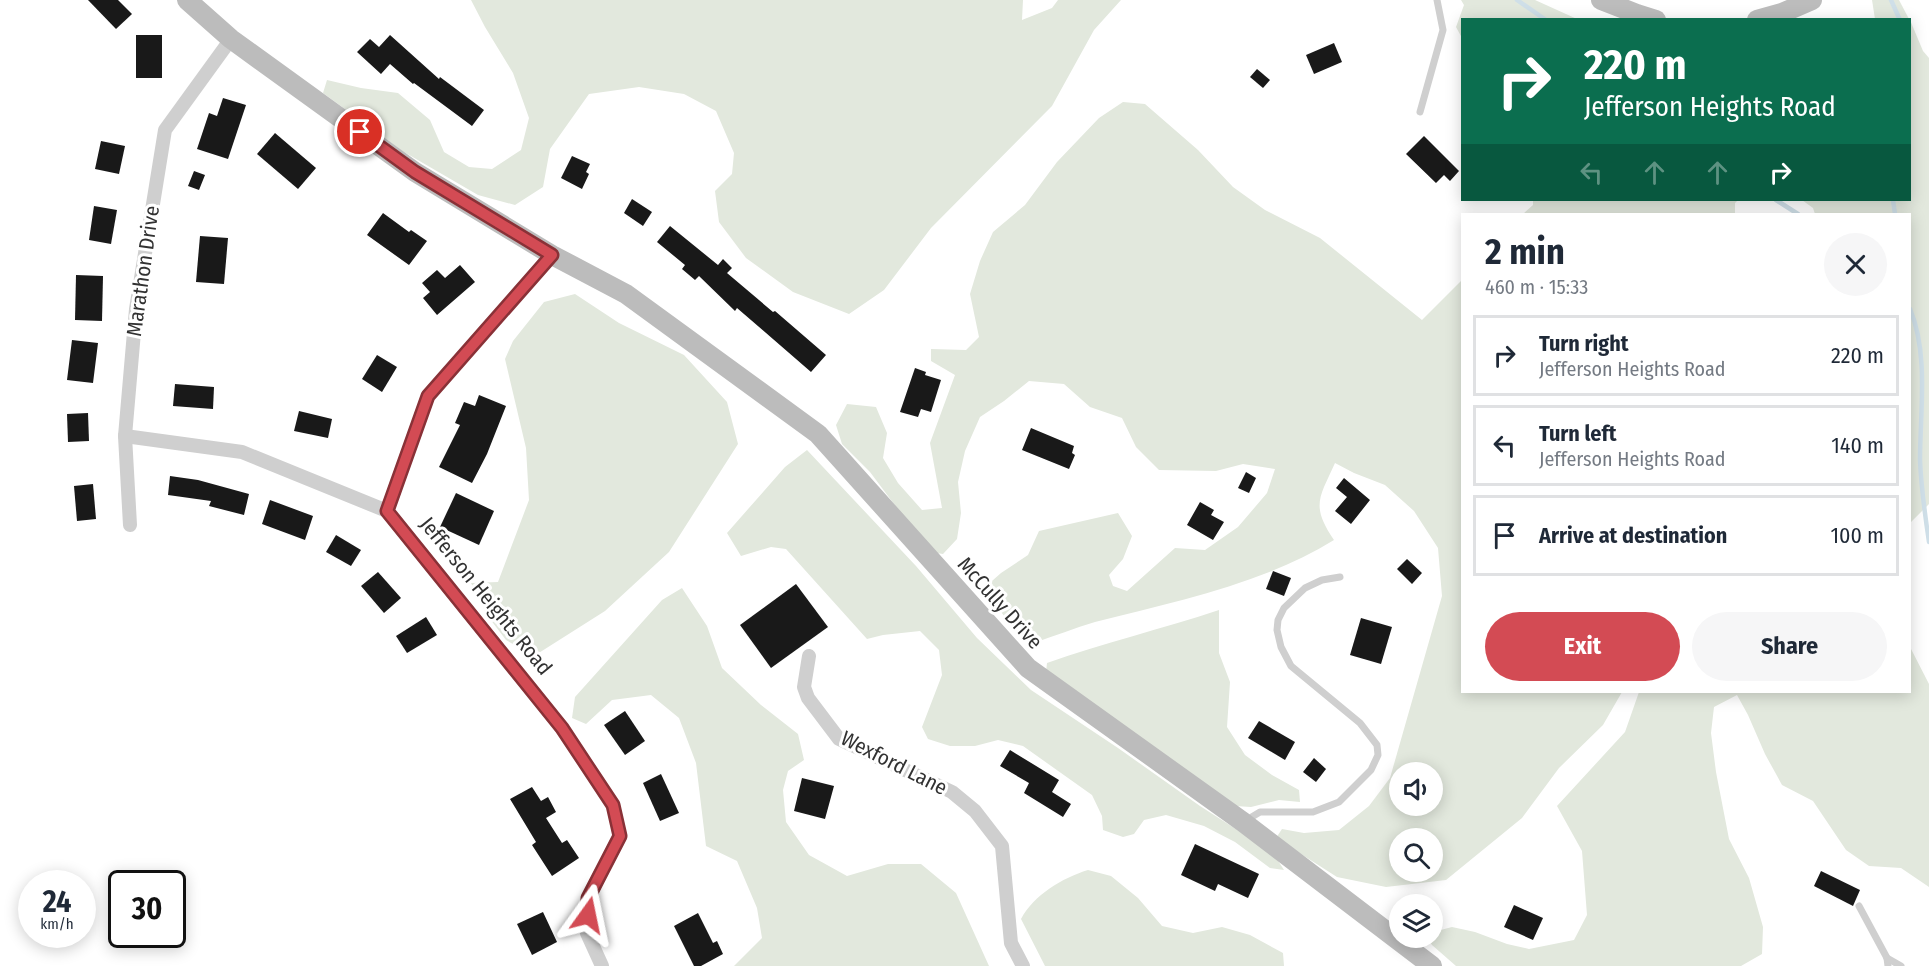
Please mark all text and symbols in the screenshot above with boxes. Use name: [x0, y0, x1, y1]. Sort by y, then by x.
text: 220 m: [1584, 40, 1687, 90]
icon: right: [1485, 42, 1563, 120]
text: Jefferson Heights Road: [1584, 91, 1836, 123]
pin: [334, 106, 385, 157]
icon: arrive: [343, 115, 376, 148]
icon: left: [1575, 156, 1608, 189]
icon: ahead: [1638, 156, 1671, 189]
icon: ahead: [1701, 156, 1734, 189]
icon: right: [1764, 156, 1797, 189]
street label: Marathon Drive: [121, 204, 165, 338]
text: 2 min: [1485, 230, 1565, 274]
button: close: [1824, 233, 1887, 296]
text: 460 m · 15:33: [1485, 275, 1588, 299]
text: Turn right: [1539, 330, 1628, 357]
icon: right: [1488, 339, 1521, 372]
text: 220 m: [1831, 342, 1884, 369]
text: Jefferson Heights Road: [1539, 357, 1725, 381]
text: Turn left: [1539, 420, 1617, 447]
icon: left: [1488, 429, 1521, 462]
text: 140 m: [1831, 432, 1884, 459]
text: Jefferson Heights Road: [1539, 447, 1725, 471]
street label: Jefferson Heights Road: [414, 512, 558, 680]
icon: arrive: [1488, 519, 1521, 552]
text: Arrive at destination: [1539, 522, 1727, 549]
text: 100 m: [1830, 522, 1884, 549]
street label: McCully Drive: [952, 552, 1048, 654]
button: Exit: [1485, 612, 1680, 681]
button: Share: [1692, 612, 1887, 681]
street label: Wexford Lane: [836, 725, 952, 801]
map controls: [1389, 762, 1443, 948]
button: sound: [1389, 762, 1443, 816]
button: search: [1389, 828, 1443, 882]
speed limit sign: 30: [108, 870, 186, 948]
position arrow: [556, 883, 620, 947]
text: 24: [43, 884, 71, 920]
button: layers: [1389, 894, 1443, 948]
text: km/h: [40, 915, 74, 933]

